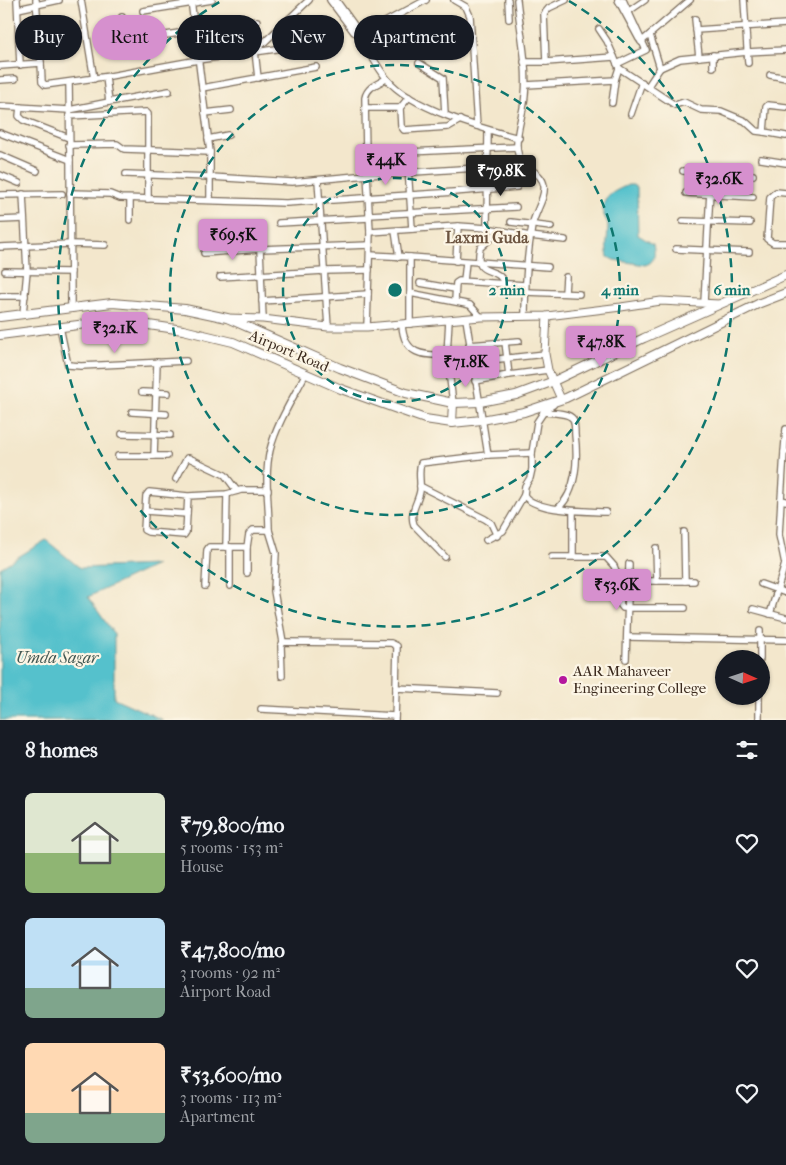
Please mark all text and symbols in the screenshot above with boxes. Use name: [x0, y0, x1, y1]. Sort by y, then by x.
chip: Buy: [15, 15, 82, 60]
chip: Rent: [92, 15, 167, 60]
chip: Filters: [177, 15, 262, 60]
chip: New: [272, 15, 344, 60]
chip: Apartment: [354, 15, 474, 60]
pin: ₹44K: [356, 144, 416, 186]
text: ₹44K: [366, 150, 406, 169]
pin: ₹79.8K: [460, 154, 542, 197]
text: ₹79.8K: [477, 161, 525, 180]
pin: ₹32.6K: [678, 162, 760, 205]
text: ₹32.6K: [695, 169, 743, 188]
pin: ₹69.5K: [192, 218, 274, 261]
text: ₹69.5K: [209, 225, 257, 244]
district label: Laxmi Guda: [445, 228, 529, 247]
centre of rings: [386, 281, 404, 299]
text: 2 min: [489, 281, 526, 299]
text: 4 min: [600, 281, 639, 299]
text: 6 min: [714, 281, 751, 299]
pin: ₹32.1K: [74, 312, 156, 354]
text: ₹32.1K: [93, 318, 137, 337]
street label: Airport Road: [245, 326, 332, 376]
pin: ₹47.8K: [560, 326, 642, 368]
text: ₹47.8K: [577, 332, 625, 351]
pin: ₹71.8K: [425, 346, 507, 388]
text: ₹71.8K: [443, 352, 489, 371]
pin: ₹53.6K: [576, 568, 658, 611]
text: ₹53.6K: [594, 575, 640, 594]
water label: Umda Sagar: [16, 648, 100, 667]
north arrow: [715, 650, 770, 705]
map controls: [715, 650, 770, 705]
place label: AAR Mahaveer Engineering College: [572, 662, 707, 697]
marker: AAR Mahaveer Engineering College: [557, 674, 569, 686]
icon: filters: [733, 736, 761, 764]
text: 8 homes: [25, 738, 98, 762]
icon: home: [65, 813, 125, 873]
text: ₹79,800/mo: [180, 813, 284, 837]
icon: heart: [733, 829, 761, 857]
text: 5 rooms · 153 m²: [180, 838, 283, 857]
text: House: [180, 857, 223, 876]
icon: home: [65, 938, 125, 998]
text: ₹47,800/mo: [180, 938, 285, 962]
icon: heart: [733, 954, 761, 982]
text: 3 rooms · 92 m²: [180, 963, 280, 982]
text: Airport Road: [180, 982, 271, 1001]
icon: home: [65, 1063, 125, 1123]
text: ₹53,600/mo: [180, 1063, 282, 1087]
icon: heart: [733, 1079, 761, 1107]
text: 3 rooms · 113 m²: [180, 1088, 281, 1107]
text: Apartment: [180, 1107, 255, 1126]

